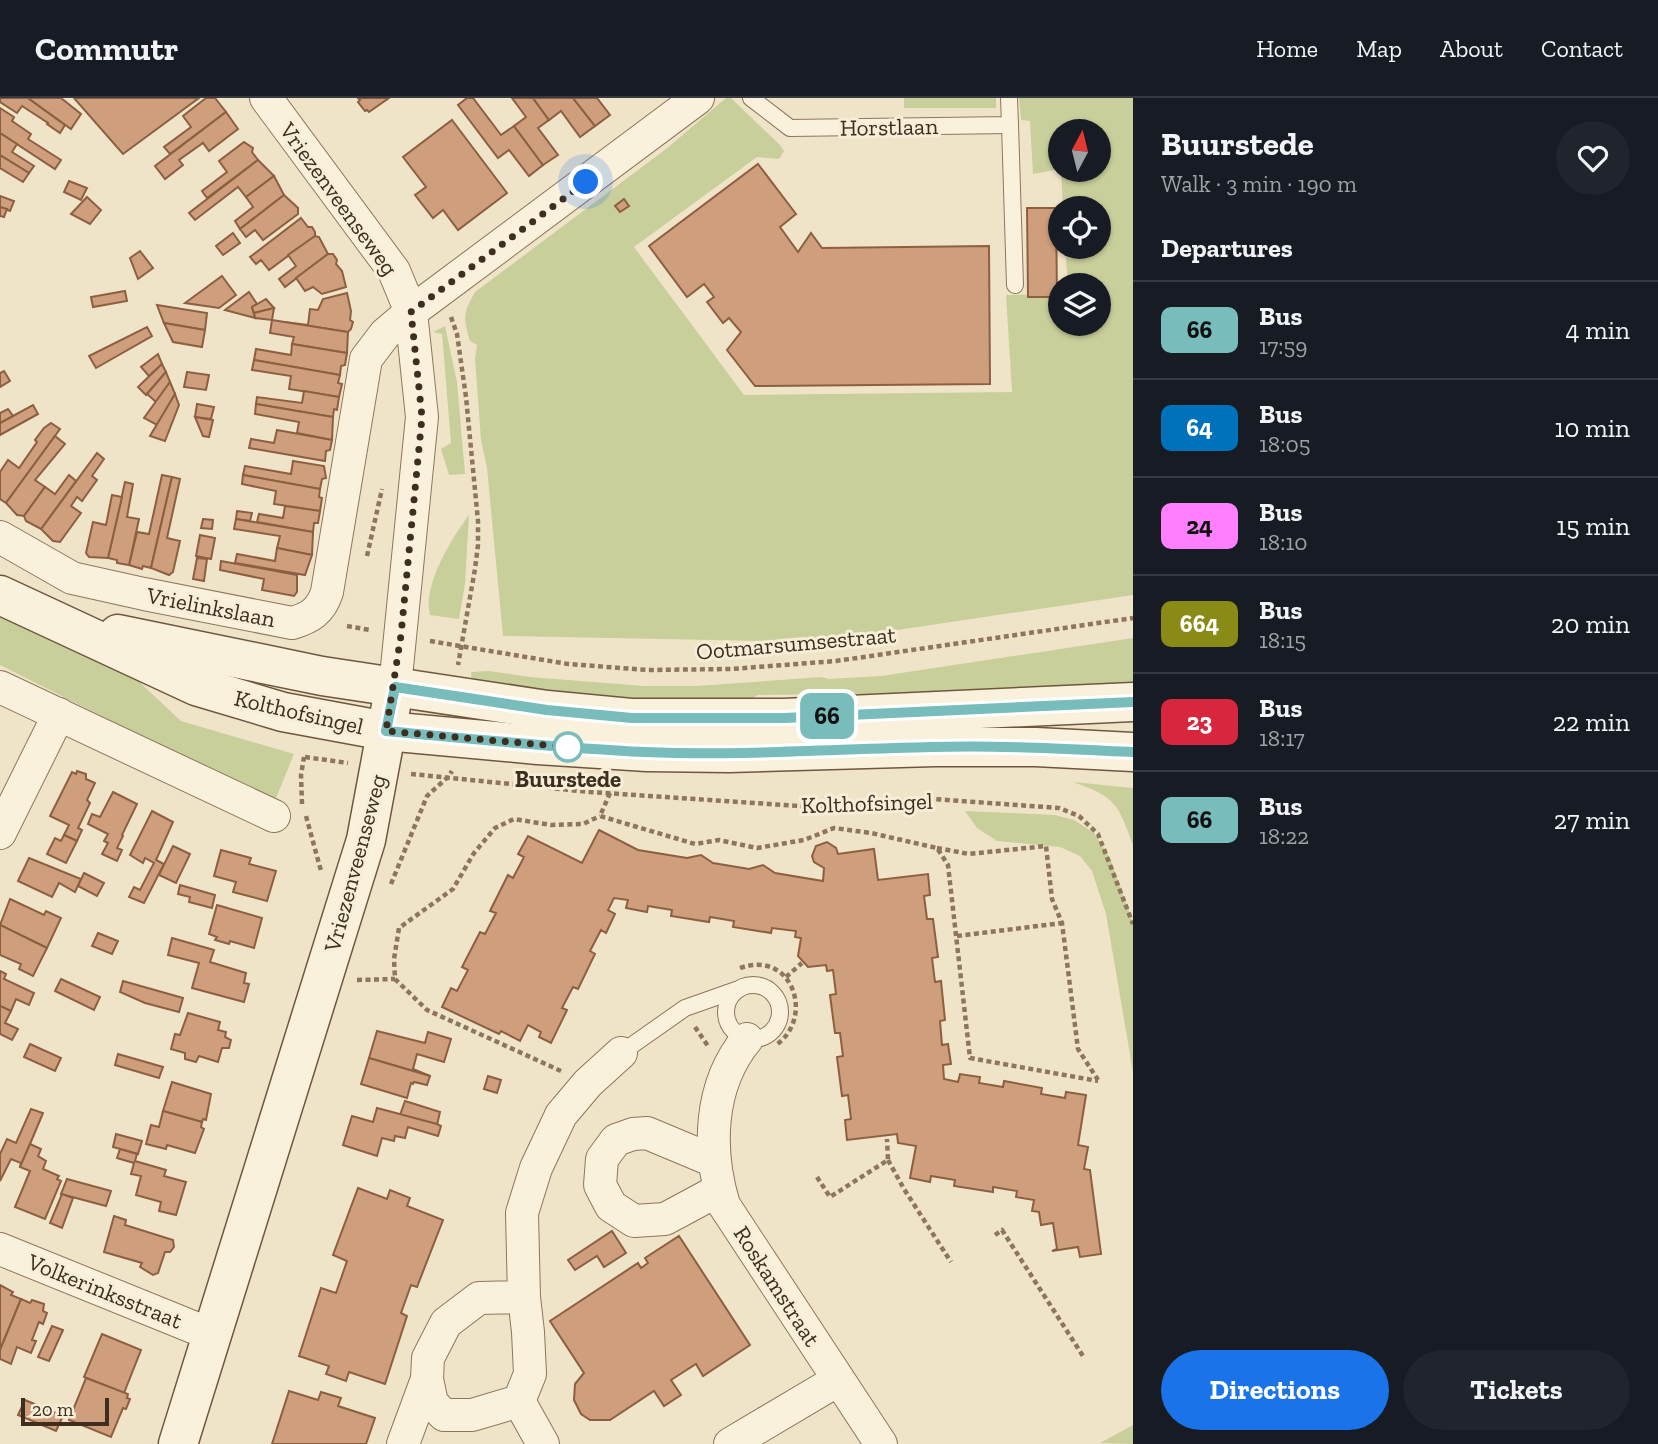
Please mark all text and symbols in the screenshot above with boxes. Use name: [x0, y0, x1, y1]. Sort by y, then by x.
text: Commutr: [35, 29, 178, 68]
text: Home: [1256, 34, 1318, 63]
text: Map: [1356, 34, 1402, 63]
text: About: [1440, 34, 1503, 63]
text: Contact: [1541, 34, 1623, 63]
street label: Horstlaan: [840, 112, 938, 142]
street label: Vriezenveenseweg: [273, 116, 404, 281]
north arrow: [1048, 119, 1111, 182]
map controls: [1048, 119, 1111, 336]
button: heart: [1556, 121, 1630, 195]
text: Buurstede: [1161, 124, 1314, 163]
your location: [568, 164, 603, 199]
text: Walk · 3 min · 190 m: [1161, 170, 1357, 198]
button: locate: [1048, 196, 1111, 259]
text: Departures: [1161, 232, 1293, 264]
button: layers: [1048, 273, 1111, 336]
text: Bus: [1259, 300, 1302, 332]
text: 4 min: [1565, 314, 1630, 346]
text: 66: [1187, 315, 1212, 344]
text: 17:59: [1259, 332, 1307, 360]
text: Bus: [1259, 398, 1302, 430]
text: 10 min: [1554, 412, 1630, 444]
text: 64: [1186, 413, 1213, 442]
text: 18:05: [1259, 430, 1310, 458]
text: Bus: [1259, 496, 1302, 528]
text: 15 min: [1556, 510, 1630, 542]
text: 24: [1186, 511, 1213, 540]
text: 18:10: [1259, 528, 1307, 556]
street label: Vrielinkslaan: [143, 581, 278, 633]
text: Bus: [1259, 594, 1302, 626]
text: 20 min: [1551, 608, 1630, 640]
text: 664: [1180, 609, 1219, 638]
street label: Ootmarsumsestraat: [695, 620, 898, 666]
text: 18:15: [1259, 626, 1306, 654]
street label: Kolthofsingel: [232, 684, 366, 740]
text: Bus: [1259, 692, 1302, 724]
line badge: 66: [796, 693, 858, 739]
text: 66: [814, 701, 840, 730]
text: 22 min: [1553, 706, 1630, 738]
text: 23: [1187, 707, 1212, 736]
text: 18:17: [1259, 724, 1305, 752]
marker: Buurstede: [553, 732, 583, 762]
place label: Buurstede: [515, 765, 621, 793]
street label: Vriezenveenseweg: [318, 771, 392, 956]
street label: Kolthofsingel: [801, 787, 933, 819]
text: Bus: [1259, 790, 1302, 822]
text: 27 min: [1554, 804, 1630, 836]
text: 66: [1187, 805, 1212, 834]
text: 18:22: [1259, 822, 1309, 850]
street label: Roskamstraat: [728, 1221, 826, 1352]
street label: Volkerinksstraat: [23, 1247, 187, 1335]
button: Directions: [1161, 1350, 1389, 1430]
button: Tickets: [1403, 1350, 1630, 1430]
scale bar: [21, 1395, 108, 1427]
text: 20 m: [32, 1398, 73, 1421]

